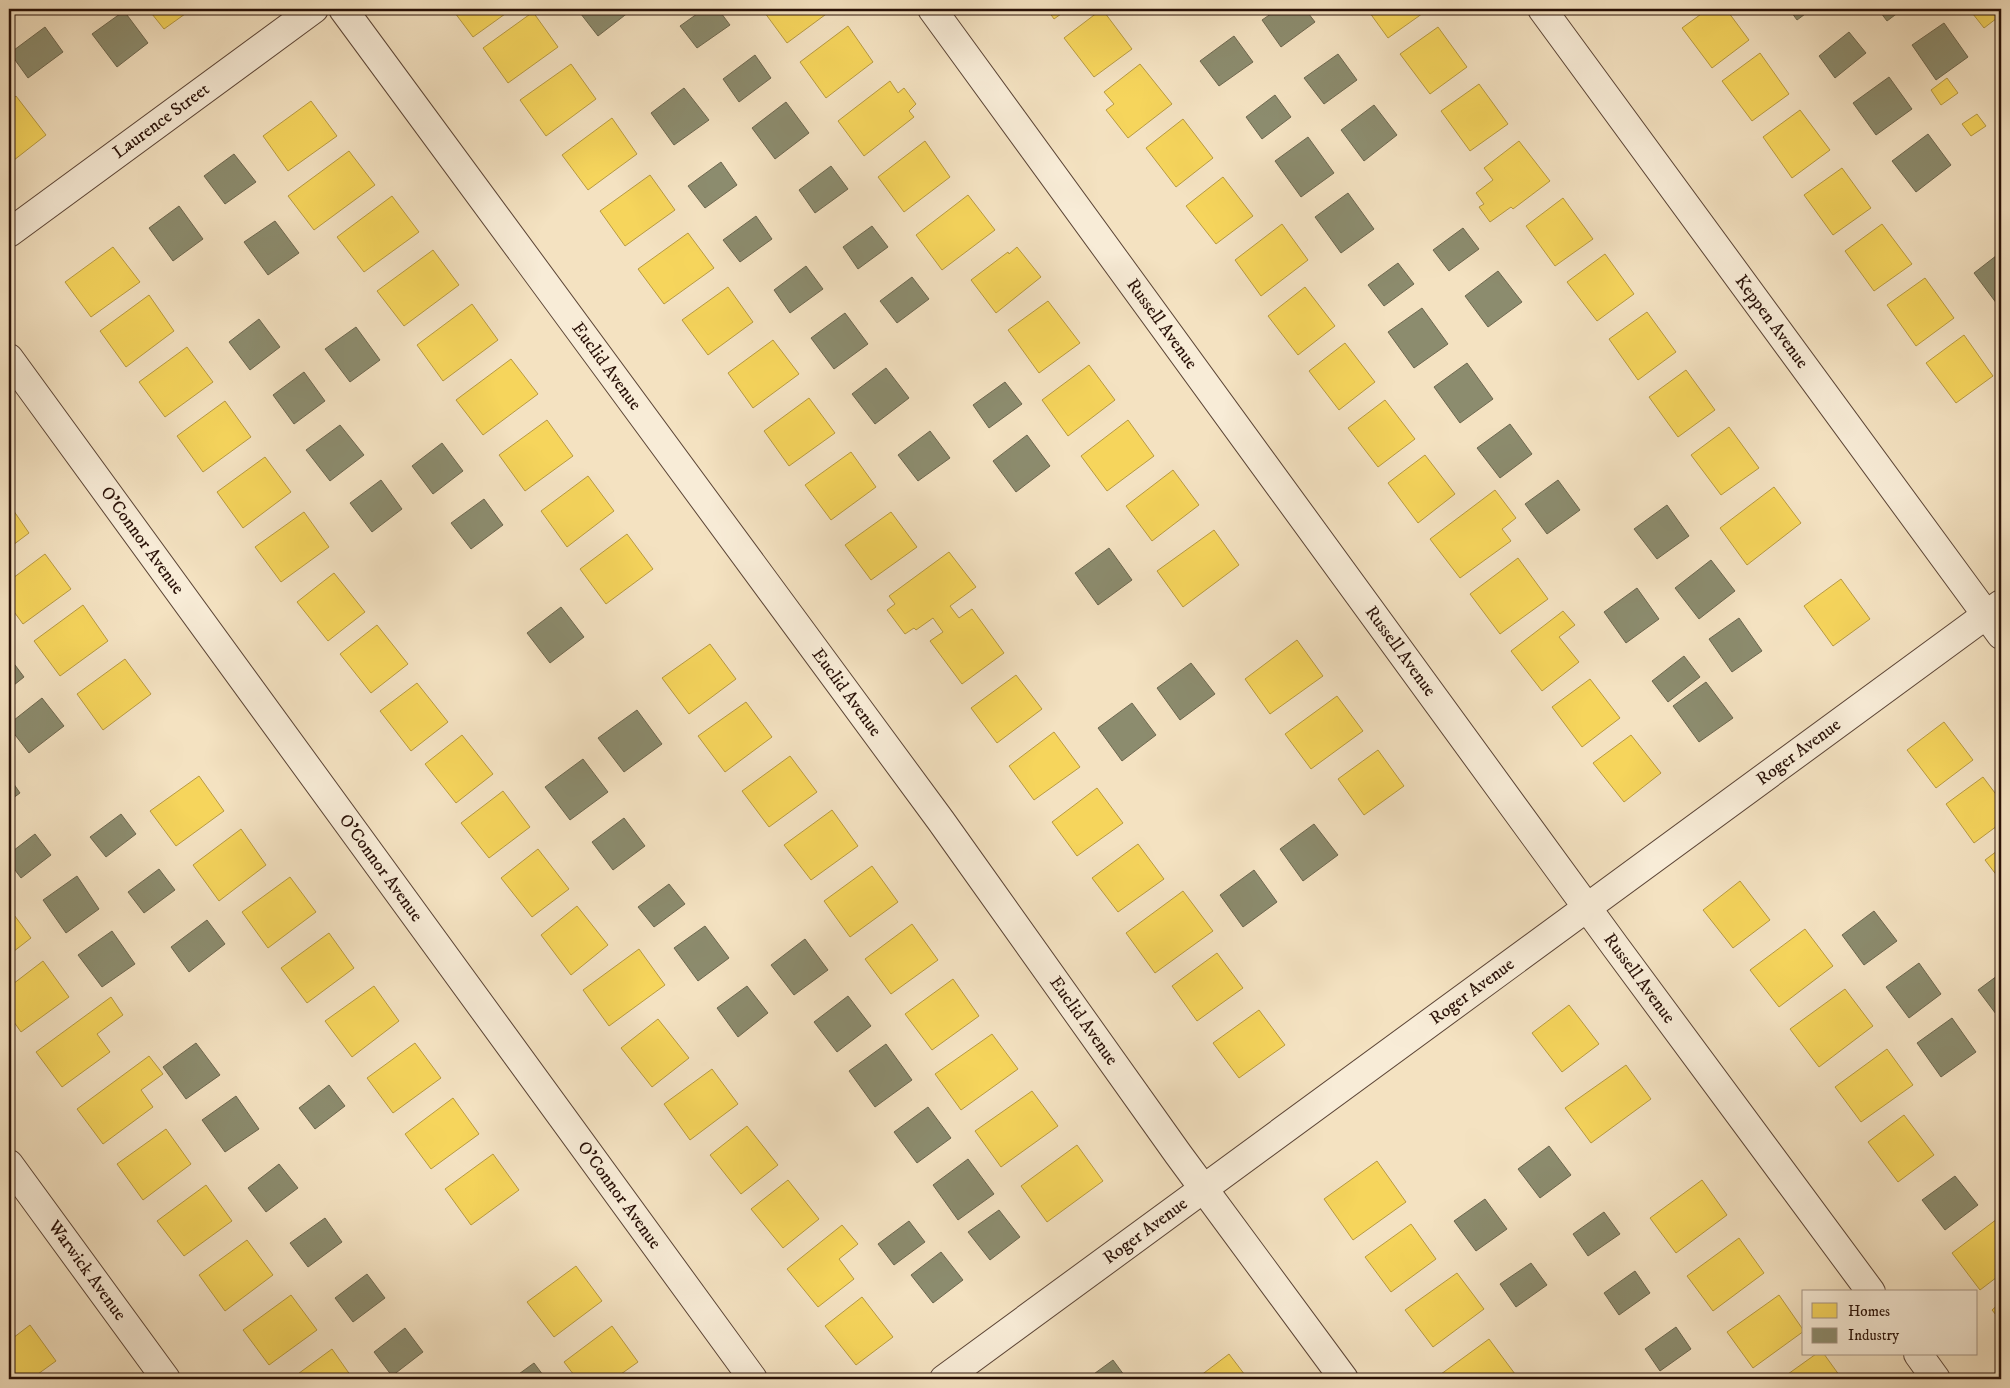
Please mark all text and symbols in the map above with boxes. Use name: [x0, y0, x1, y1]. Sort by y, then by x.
street label: Laurence Street: [109, 78, 214, 164]
street label: Keppen Avenue: [1730, 271, 1813, 373]
street label: Russell Avenue: [1121, 275, 1202, 374]
street label: Euclid Avenue: [567, 318, 646, 415]
street label: O'Connor Avenue: [95, 482, 189, 599]
street label: Russell Avenue: [1360, 602, 1441, 701]
street label: Euclid Avenue: [807, 644, 886, 741]
street label: Roger Avenue: [1752, 714, 1845, 790]
street label: O'Connor Avenue: [334, 810, 427, 926]
street label: Russell Avenue: [1599, 929, 1680, 1028]
street label: Roger Avenue: [1426, 953, 1519, 1030]
street label: Euclid Avenue: [1044, 972, 1123, 1070]
street label: O'Connor Avenue: [573, 1137, 666, 1254]
street label: Roger Avenue: [1099, 1193, 1192, 1269]
street label: Warwick Avenue: [42, 1215, 131, 1325]
legend: [1802, 1290, 1978, 1356]
text: Homes: [1848, 1302, 1890, 1321]
text: Industry: [1848, 1326, 1900, 1345]

